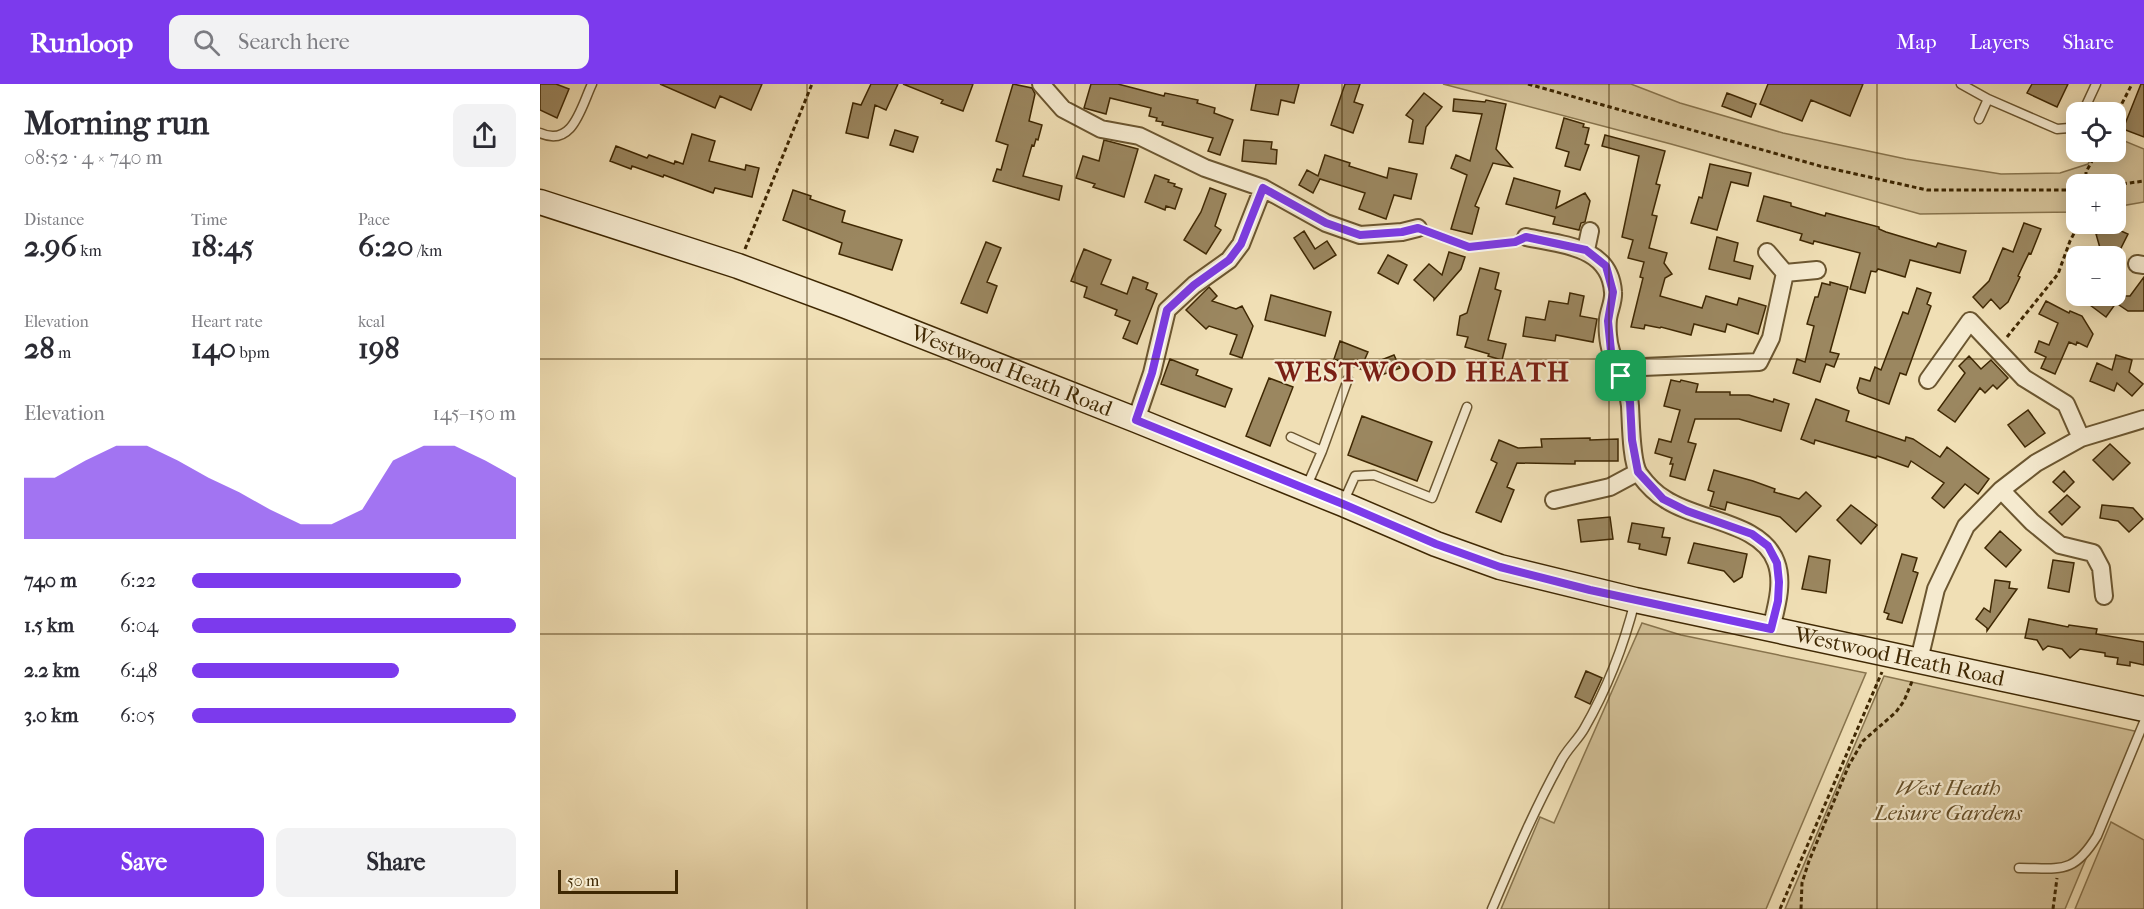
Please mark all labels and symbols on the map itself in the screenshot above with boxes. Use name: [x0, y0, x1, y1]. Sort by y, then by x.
street label: Westwood Heath Road: [906, 319, 1117, 423]
pin: [1595, 350, 1646, 401]
district label: WESTWOOD HEATH: [1274, 355, 1571, 388]
street label: Westwood Heath Road: [1791, 621, 2008, 692]
park label: West Heath Leisure Gardens: [1872, 775, 2023, 826]
scale bar: [558, 867, 678, 894]

